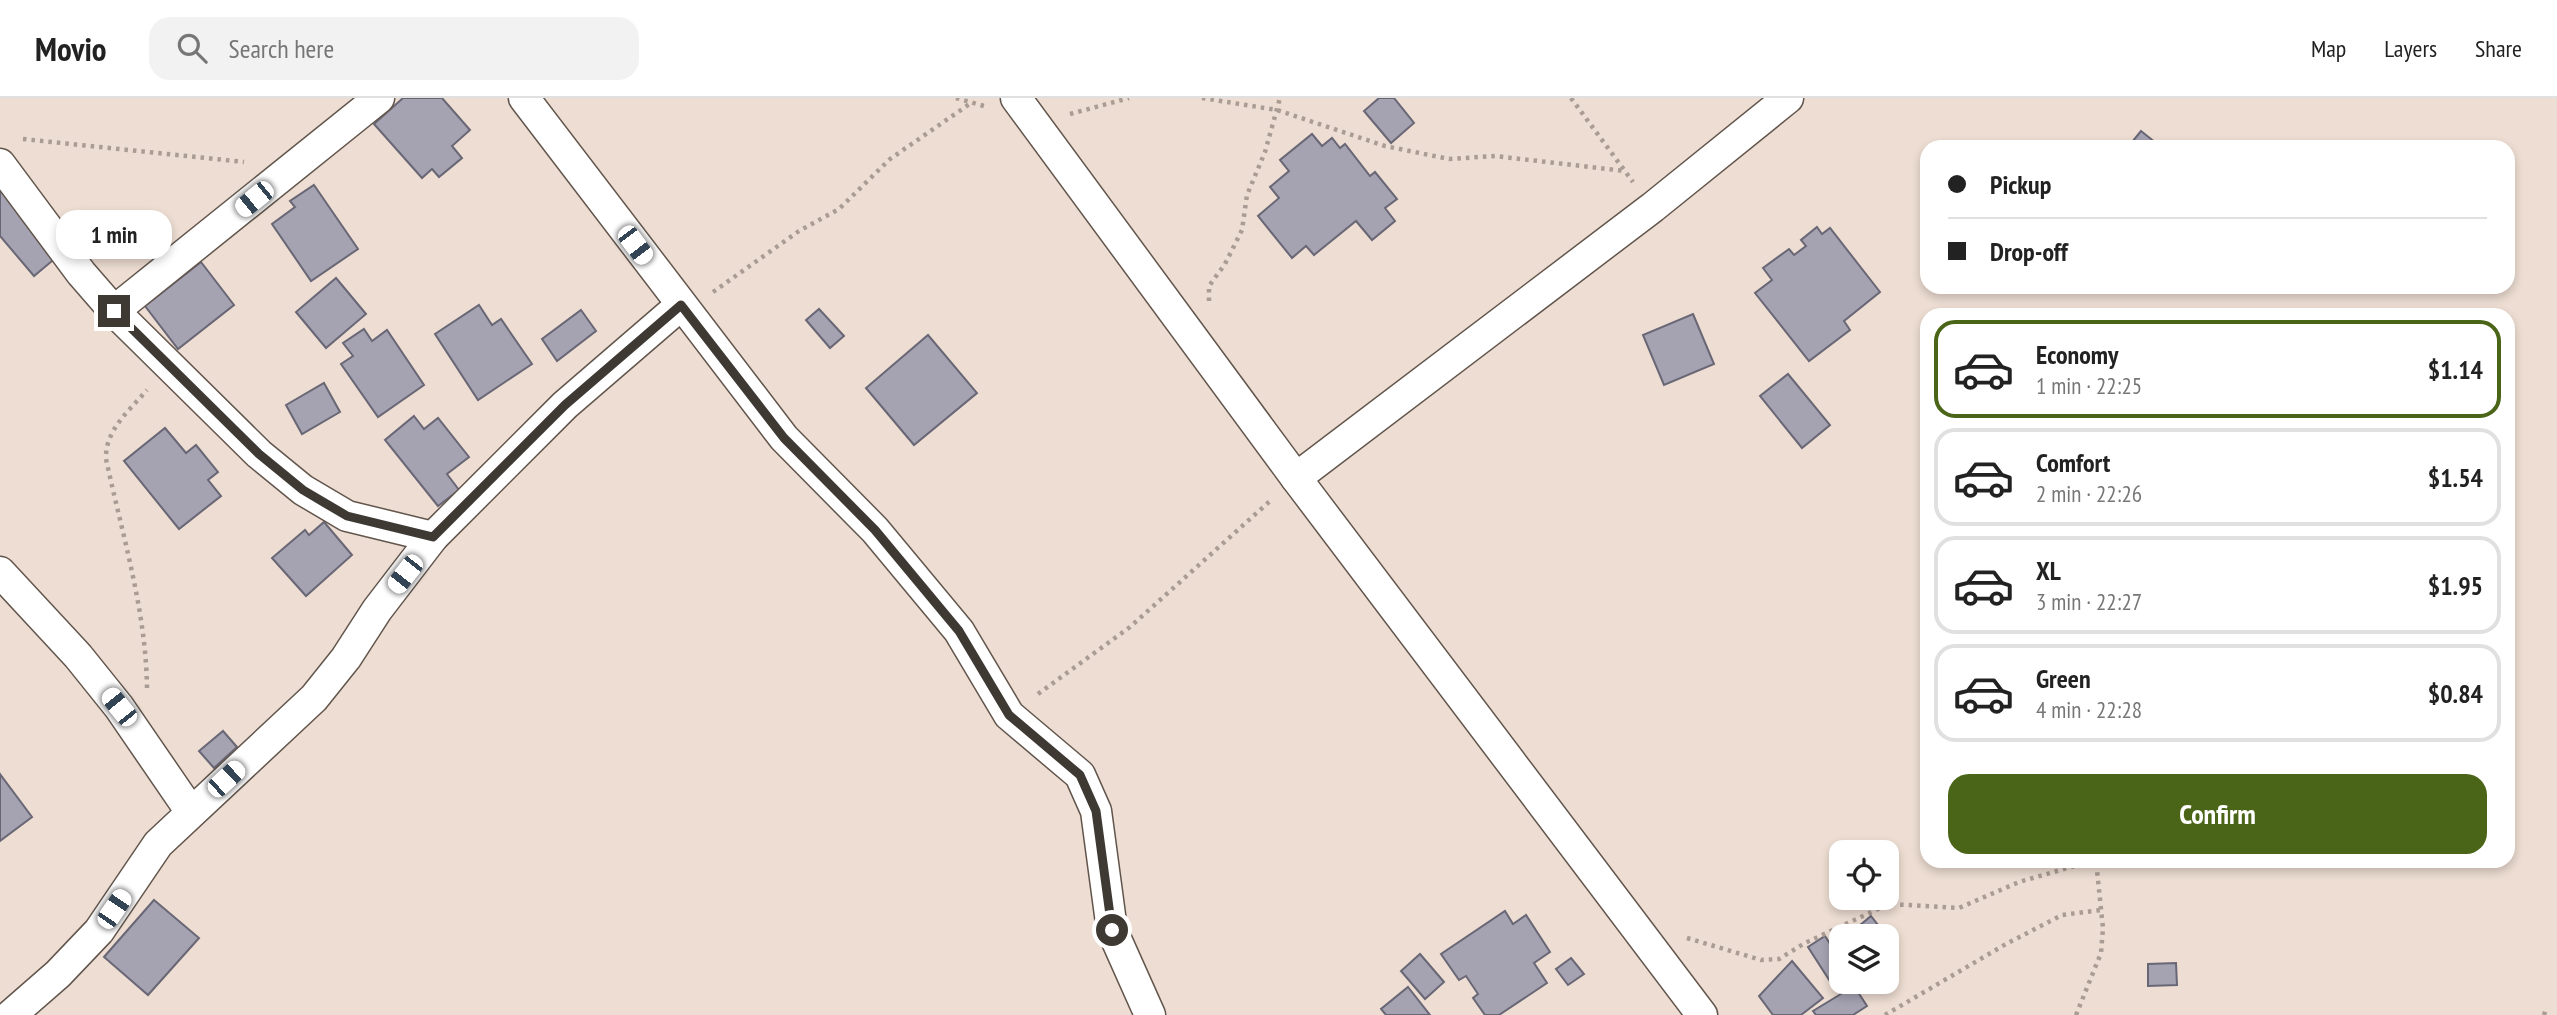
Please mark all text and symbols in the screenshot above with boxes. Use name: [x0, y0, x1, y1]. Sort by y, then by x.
search box: [149, 17, 639, 80]
text: Movio: [35, 27, 107, 70]
icon: search: [173, 29, 211, 67]
text: Search here: [229, 32, 334, 65]
text: Map: [2311, 33, 2346, 64]
text: Layers: [2384, 33, 2437, 64]
text: Share: [2475, 33, 2522, 64]
text: Pickup: [1990, 168, 2051, 201]
car: [232, 178, 277, 220]
callout: 1 min: [56, 209, 172, 258]
text: 1 min: [91, 220, 137, 249]
car: [614, 222, 657, 268]
text: Drop-off: [1990, 235, 2068, 268]
route end: [98, 295, 130, 327]
icon: car: [1952, 338, 2015, 401]
text: Economy: [2036, 338, 2118, 371]
text: $1.14: [2428, 353, 2483, 386]
text: 1 min · 22:25: [2036, 371, 2142, 400]
icon: car: [1952, 446, 2015, 509]
text: Comfort: [2036, 446, 2110, 479]
text: $1.54: [2428, 461, 2483, 494]
text: 2 min · 22:26: [2036, 479, 2142, 508]
car: [384, 551, 427, 597]
icon: car: [1952, 554, 2015, 617]
text: XL: [2036, 554, 2061, 587]
text: $1.95: [2428, 569, 2483, 602]
text: 3 min · 22:27: [2036, 587, 2142, 616]
icon: car: [1952, 662, 2015, 725]
text: Green: [2036, 662, 2091, 695]
text: $0.84: [2428, 677, 2483, 710]
car: [98, 684, 141, 730]
text: 4 min · 22:28: [2036, 695, 2142, 724]
car: [204, 757, 249, 801]
button: Confirm: [1948, 774, 2487, 854]
map controls: [1829, 840, 1899, 994]
button: locate: [1829, 840, 1899, 910]
car: [94, 886, 135, 932]
route start: [1096, 914, 1128, 946]
button: layers: [1829, 924, 1899, 994]

